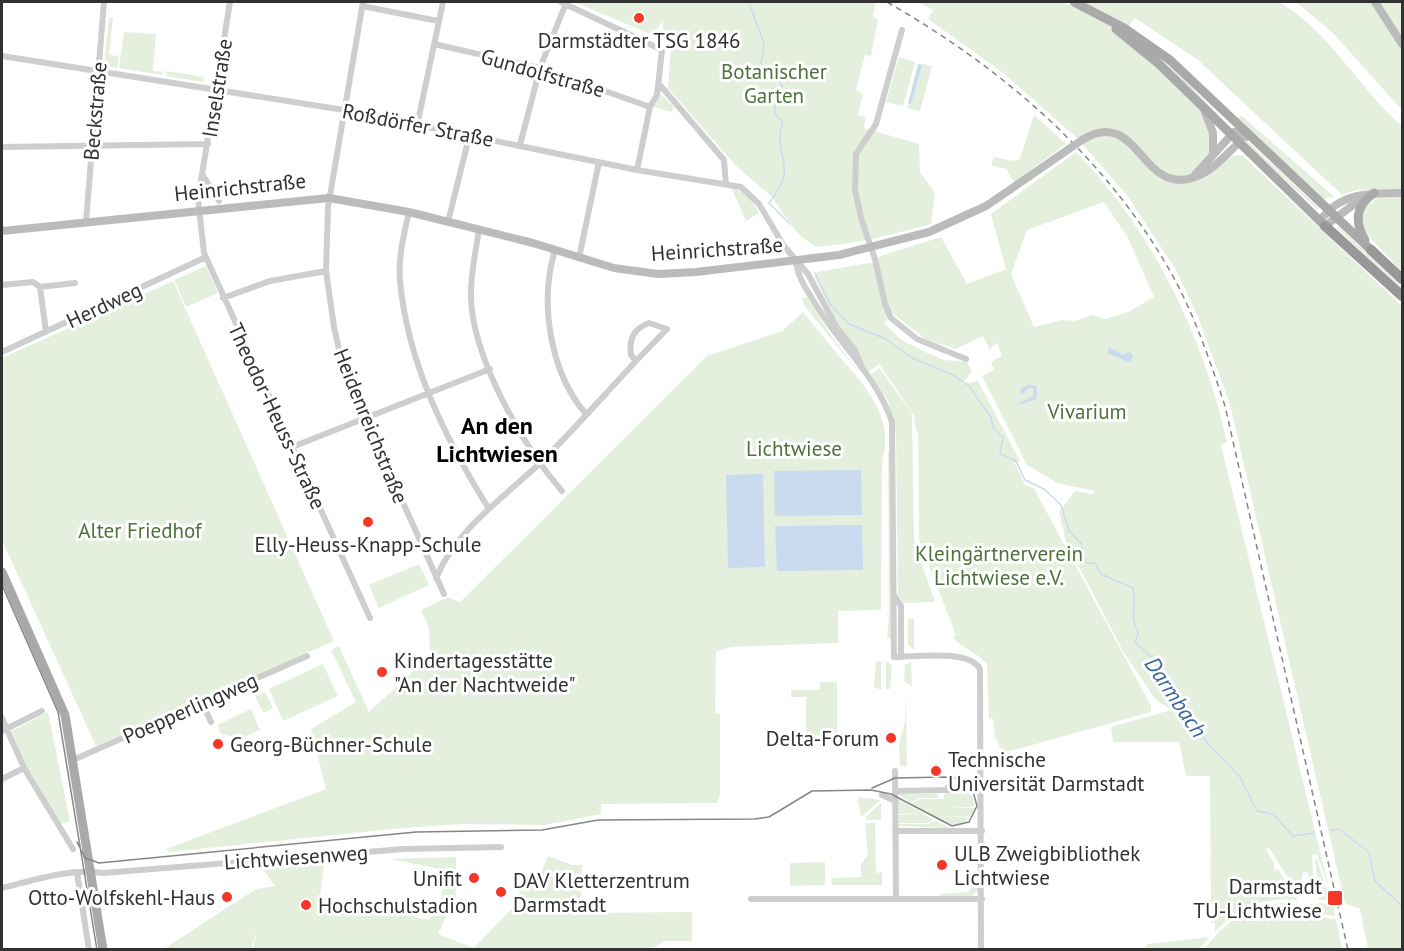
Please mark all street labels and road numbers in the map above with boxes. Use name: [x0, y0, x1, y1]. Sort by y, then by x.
street label: Inselstraße: [196, 37, 238, 139]
street label: Gundolfstraße: [478, 42, 608, 104]
street label: Beckstraße: [77, 61, 113, 161]
street label: Roßdörfer Straße: [340, 97, 496, 153]
street label: Heinrichstraße: [173, 167, 307, 207]
street label: Heinrichstraße: [650, 231, 784, 267]
street label: Herdweg: [62, 276, 146, 334]
street label: Theodor-Heuss-Straße: [222, 319, 332, 513]
street label: Heidenreichstraße: [328, 345, 414, 507]
street label: Poepperlingweg: [118, 666, 262, 750]
street label: Lichtwiesenweg: [223, 839, 369, 875]

